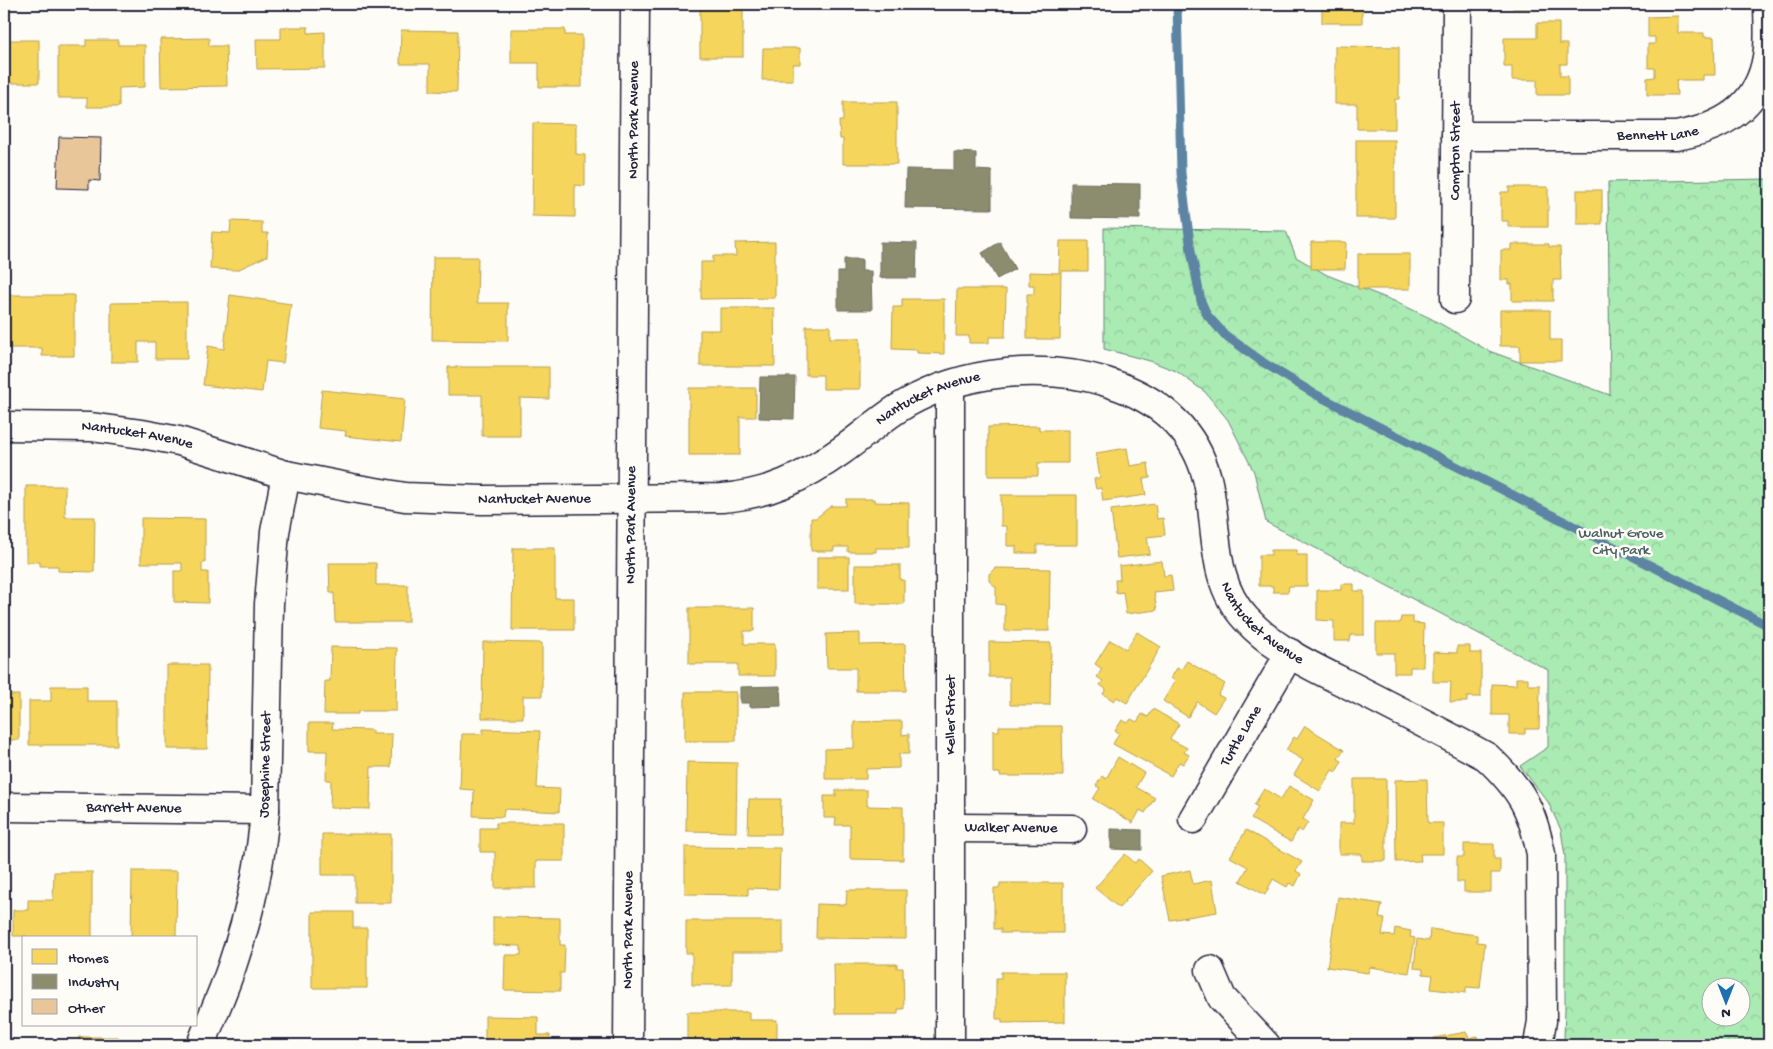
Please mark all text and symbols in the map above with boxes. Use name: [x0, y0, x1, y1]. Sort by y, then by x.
street label: North Park Avenue: [625, 61, 644, 179]
street label: Compton Street: [1447, 100, 1465, 200]
street label: Bennett Lane: [1616, 122, 1701, 145]
street label: Nantucket Avenue: [872, 368, 982, 430]
street label: Nantucket Avenue: [81, 418, 196, 454]
street label: North Park Avenue: [622, 466, 641, 584]
street label: Nantucket Avenue: [478, 490, 591, 509]
park label: Walnut Grove City Park: [1578, 525, 1664, 560]
street label: Nantucket Avenue: [1216, 580, 1307, 669]
street label: Keller Street: [942, 674, 960, 755]
street label: Turtle Lane: [1216, 702, 1266, 771]
street label: Josephine Street: [255, 710, 276, 819]
street label: Barrett Avenue: [85, 799, 182, 818]
street label: Walker Avenue: [964, 819, 1058, 838]
street label: North Park Avenue: [619, 871, 638, 989]
legend: [22, 936, 198, 1026]
text: Homes: [68, 950, 109, 968]
text: Industry: [68, 974, 120, 992]
north arrow: [1700, 976, 1750, 1026]
text: Other: [68, 1000, 106, 1018]
text: N: [1721, 1004, 1731, 1021]

